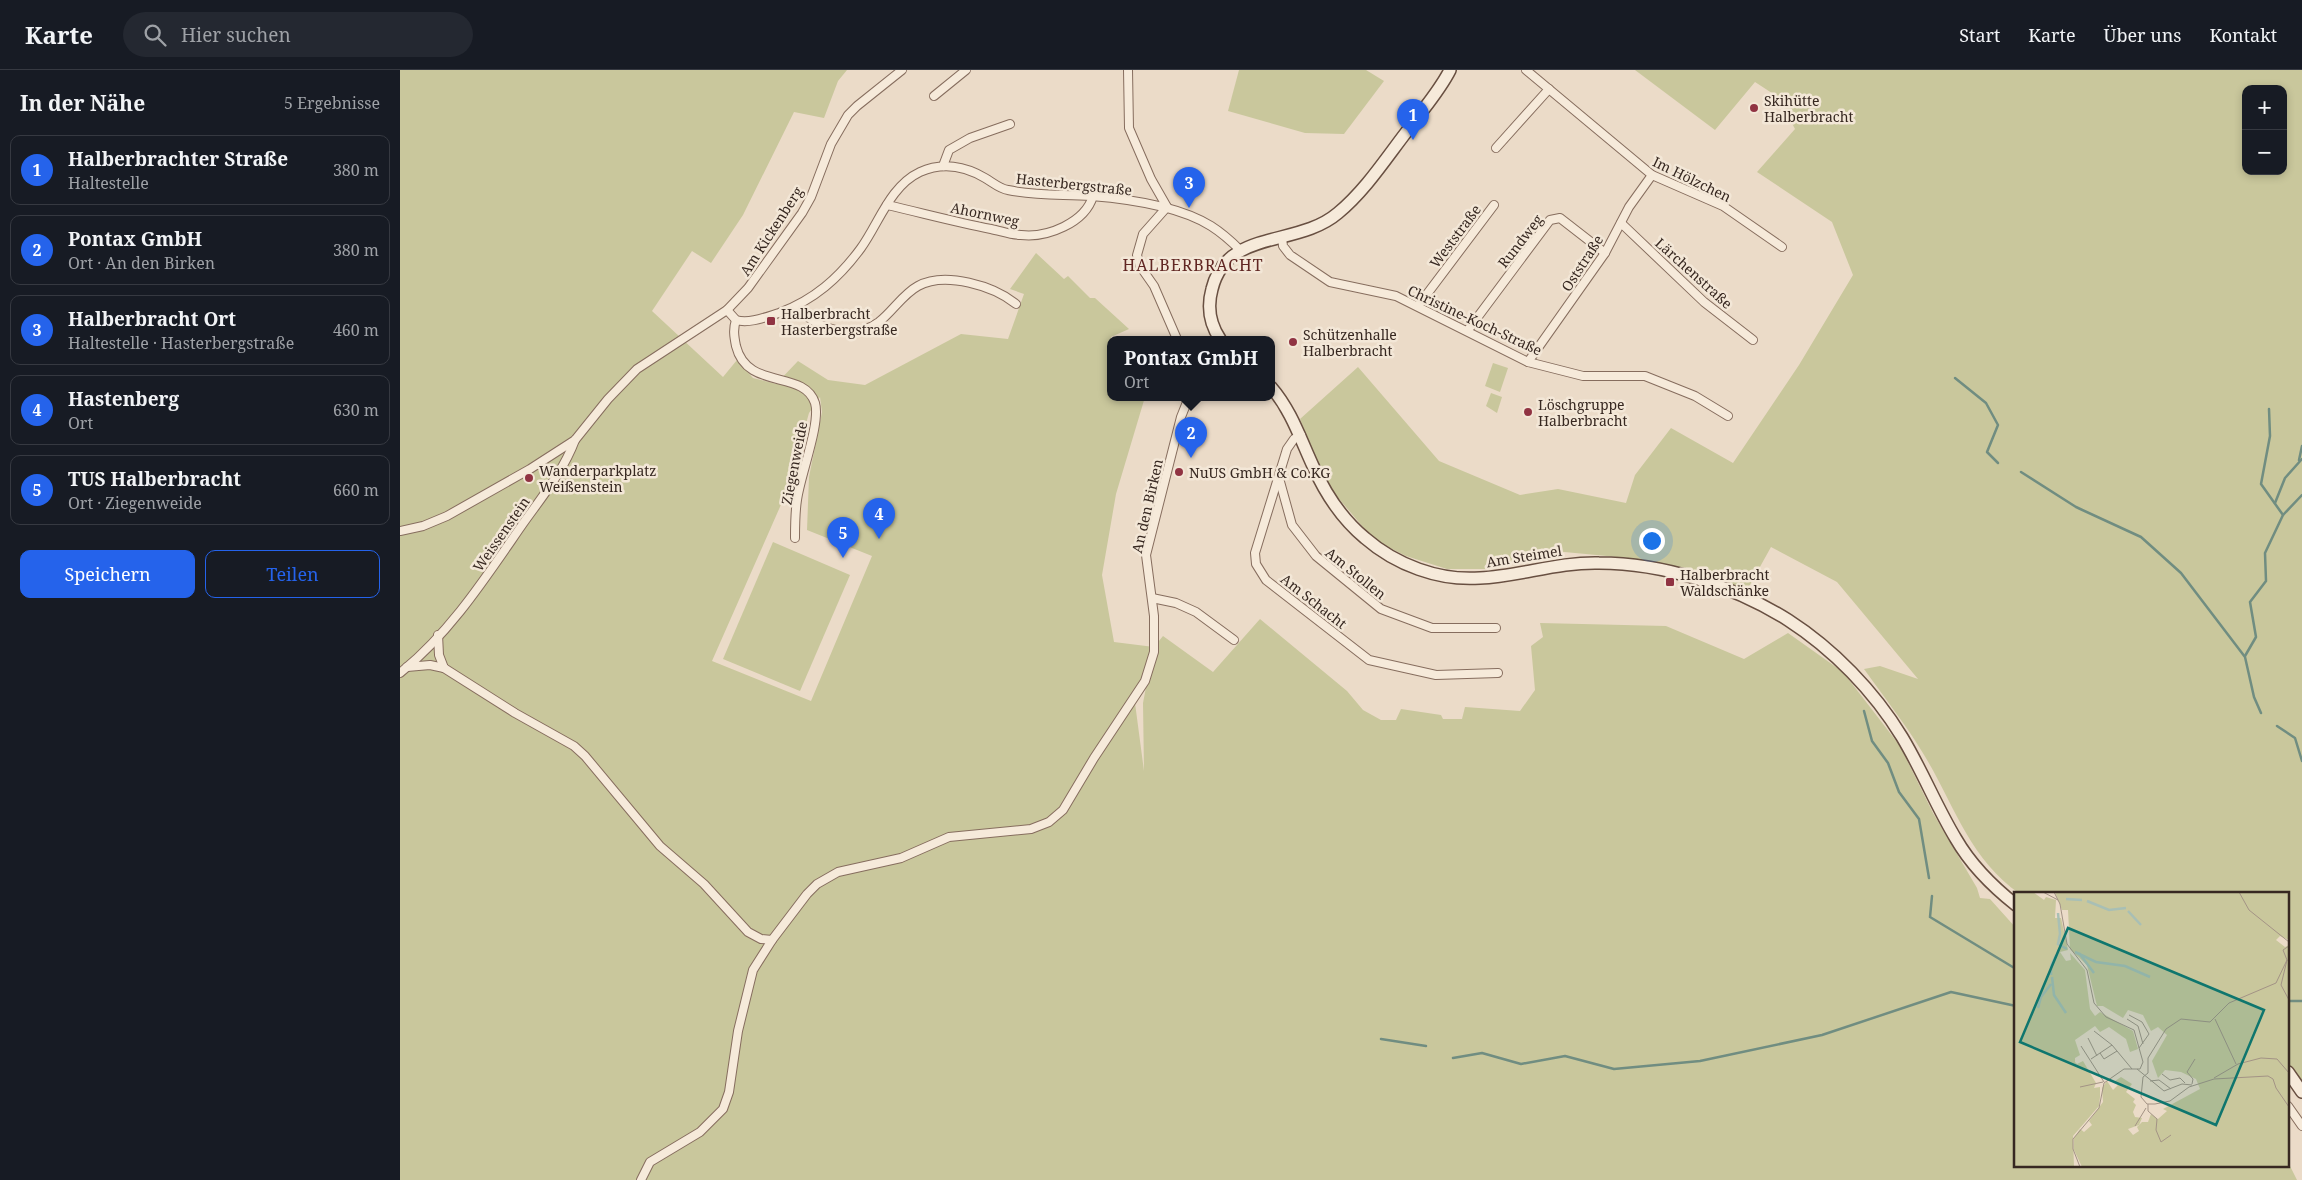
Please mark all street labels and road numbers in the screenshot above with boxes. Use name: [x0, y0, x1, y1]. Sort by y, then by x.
street label: Im Hölzchen: [1650, 152, 1734, 206]
street label: Hasterbergstraße: [1015, 168, 1133, 200]
street label: Am Kickenberg: [735, 182, 807, 279]
street label: Ahornweg: [949, 197, 1021, 231]
street label: Weststraße: [1425, 201, 1485, 271]
street label: Rundweg: [1493, 210, 1547, 272]
street label: Oststraße: [1557, 231, 1607, 295]
street label: Lärchenstraße: [1651, 233, 1737, 313]
street label: Christine-Koch-Straße: [1405, 281, 1545, 359]
street label: Ziegenweide: [777, 420, 811, 506]
street label: An den Birken: [1127, 457, 1167, 555]
street label: Weissenstein: [468, 493, 534, 575]
street label: Am Steimel: [1485, 541, 1564, 571]
street label: Am Stollen: [1322, 543, 1390, 603]
street label: Am Schacht: [1277, 569, 1351, 633]

